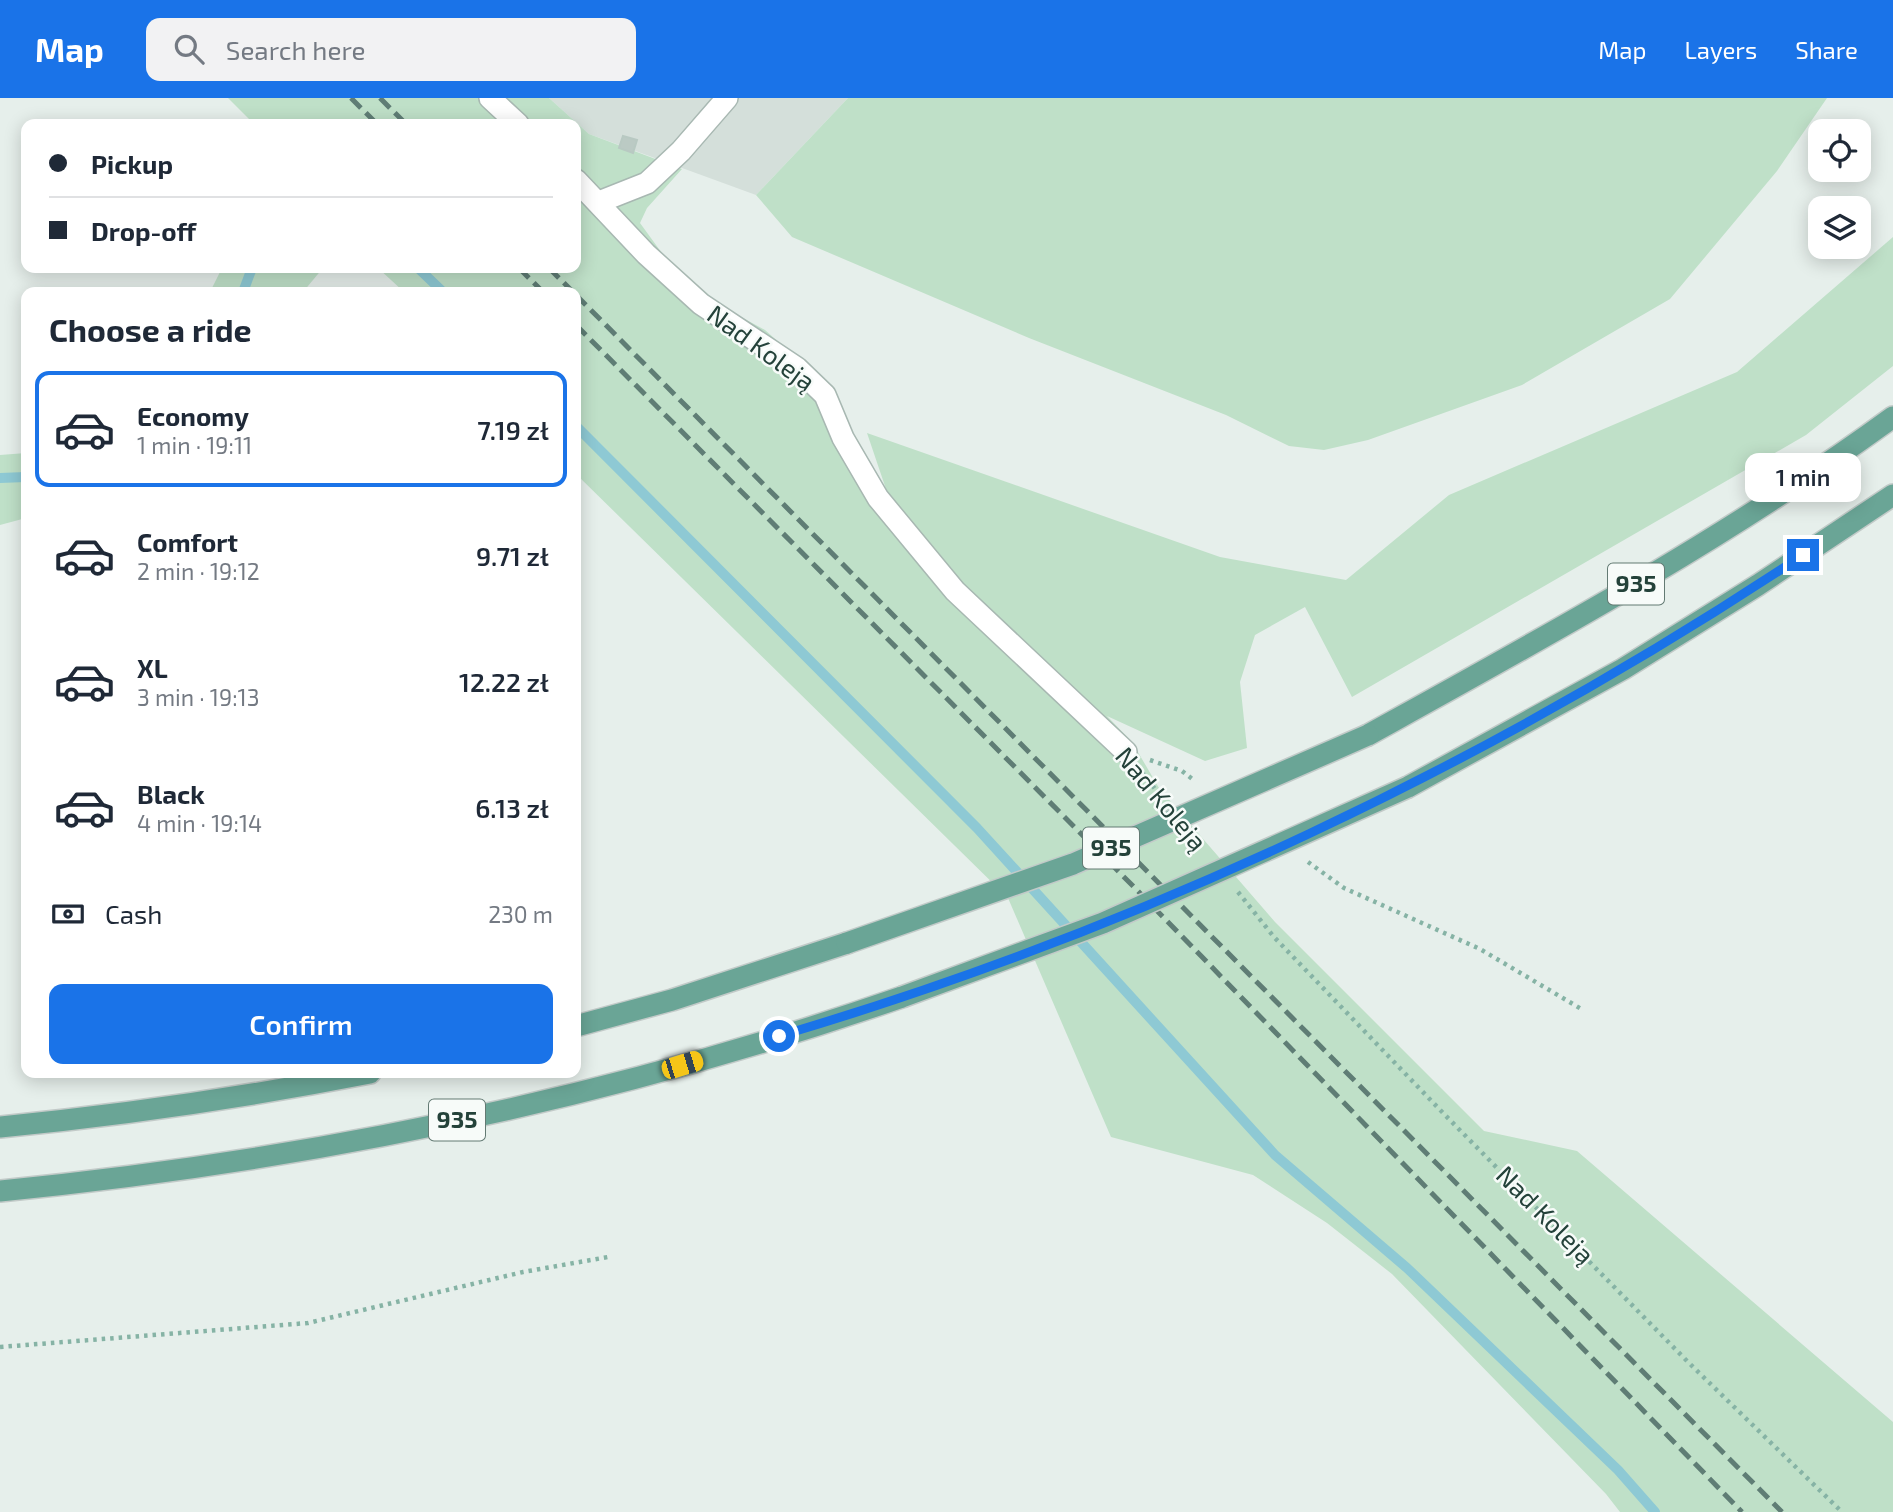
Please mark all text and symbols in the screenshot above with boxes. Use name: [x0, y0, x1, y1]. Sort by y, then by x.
search box: [146, 18, 636, 81]
text: Map: [35, 29, 104, 69]
icon: search: [170, 30, 208, 68]
text: Search here: [226, 34, 365, 65]
text: Map: [1598, 35, 1646, 64]
text: Layers: [1684, 35, 1757, 64]
text: Share: [1795, 35, 1858, 64]
map controls: [1808, 119, 1871, 259]
button: locate: [1808, 119, 1871, 182]
text: Pickup: [91, 148, 173, 179]
button: layers: [1808, 196, 1871, 259]
text: Drop-off: [91, 215, 196, 246]
street label: Nad Koleją: [702, 297, 822, 396]
text: Choose a ride: [49, 310, 252, 348]
icon: car: [53, 398, 116, 461]
text: Economy: [137, 400, 249, 431]
text: 7.19 zł: [477, 414, 549, 445]
text: 1 min · 19:11: [137, 431, 252, 459]
callout: 1 min: [1745, 454, 1861, 503]
text: 1 min: [1776, 463, 1830, 491]
icon: car: [53, 524, 116, 587]
text: Comfort: [137, 526, 238, 557]
route end: [1787, 539, 1819, 571]
text: 9.71 zł: [476, 540, 549, 571]
text: 2 min · 19:12: [137, 557, 260, 585]
road number: 935: [1608, 564, 1664, 604]
icon: car: [53, 650, 116, 713]
text: XL: [137, 652, 168, 683]
text: 12.22 zł: [459, 666, 549, 697]
text: 3 min · 19:13: [137, 683, 260, 711]
street label: Nad Koleją: [1110, 740, 1214, 856]
icon: car: [53, 776, 116, 839]
text: Black: [137, 778, 205, 809]
text: 6.13 zł: [475, 792, 549, 823]
text: 4 min · 19:14: [137, 809, 262, 837]
road number: 935: [1083, 828, 1139, 868]
icon: cash: [49, 895, 87, 933]
text: Cash: [105, 898, 162, 929]
text: 230 m: [488, 900, 553, 928]
button: Confirm: [49, 984, 553, 1064]
route start: [763, 1020, 795, 1052]
car: [659, 1049, 706, 1081]
road number: 935: [429, 1100, 485, 1140]
street label: Nad Koleją: [1491, 1159, 1601, 1269]

